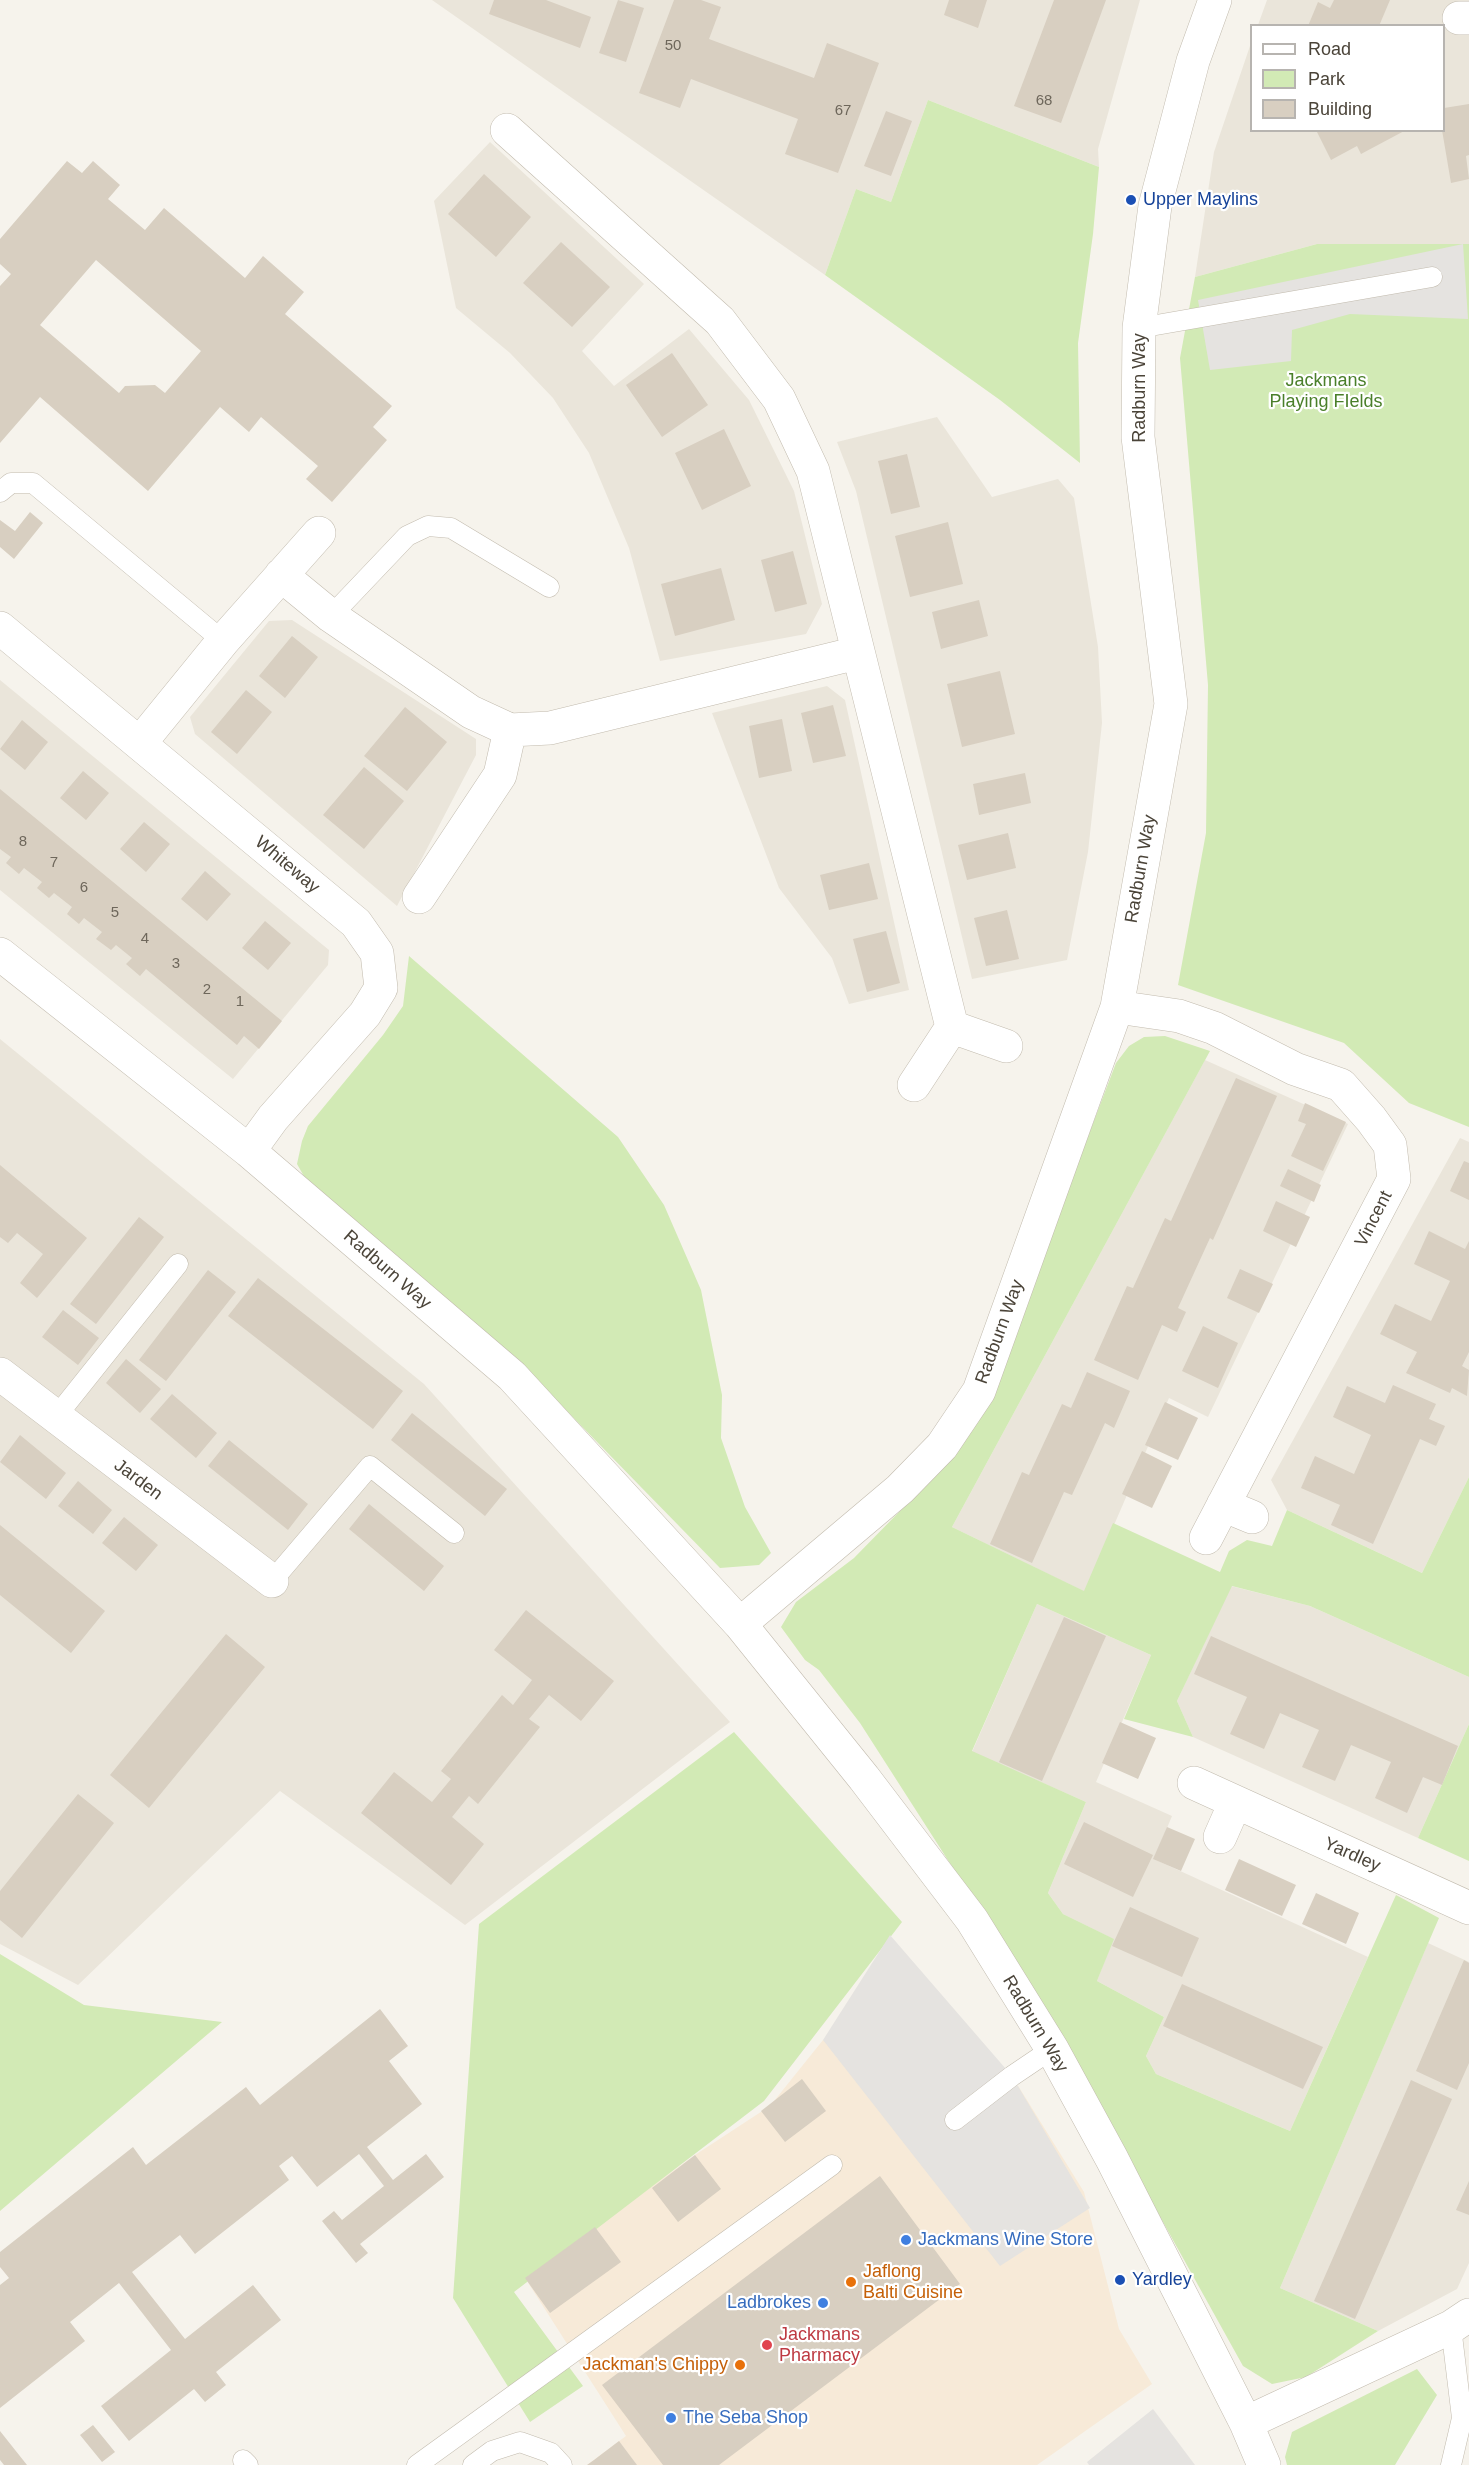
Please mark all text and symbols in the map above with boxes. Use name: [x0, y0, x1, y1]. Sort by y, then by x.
legend: [1250, 24, 1445, 132]
house number: 50: [665, 37, 681, 55]
text: Road: [1308, 39, 1351, 59]
text: Park: [1308, 69, 1345, 89]
house number: 68: [1036, 92, 1052, 110]
text: Building: [1308, 99, 1372, 119]
house number: 67: [835, 102, 851, 120]
place label: Upper Maylins: [1143, 189, 1258, 211]
marker: Upper Maylins: [1124, 193, 1138, 207]
street label: Radburn Way: [1129, 333, 1151, 443]
park label: Jackmans Playing FIelds: [1269, 370, 1383, 412]
street label: Radburn Way: [1121, 813, 1161, 925]
street label: Whiteway: [250, 832, 324, 898]
house number: 8: [19, 833, 27, 851]
house number: 7: [50, 854, 58, 872]
house number: 6: [80, 879, 88, 897]
house number: 5: [111, 904, 119, 922]
house number: 4: [141, 930, 149, 948]
house number: 3: [172, 955, 180, 973]
house number: 2: [203, 981, 211, 999]
house number: 1: [236, 993, 244, 1011]
street label: Vincent: [1351, 1187, 1397, 1251]
street label: Radburn Way: [339, 1226, 435, 1314]
street label: Radburn Way: [971, 1277, 1029, 1387]
street label: Jarden: [110, 1455, 166, 1505]
street label: Yardley: [1320, 1833, 1384, 1877]
street label: Radburn Way: [998, 1972, 1072, 2076]
place label: Jackmans Wine Store: [918, 2229, 1093, 2251]
marker: Jackmans Wine Store: [899, 2233, 913, 2247]
place label: Jaflong Balti Cuisine: [863, 2261, 963, 2304]
place label: Yardley: [1132, 2269, 1192, 2291]
marker: Yardley: [1113, 2273, 1127, 2287]
marker: Jaflong Balti Cuisine: [844, 2275, 858, 2289]
place label: Ladbrokes: [727, 2292, 811, 2314]
marker: Ladbrokes: [816, 2296, 830, 2310]
place label: Jackmans Pharmacy: [779, 2324, 860, 2366]
marker: Jackmans Pharmacy: [760, 2338, 774, 2352]
place label: Jackman's Chippy: [583, 2354, 728, 2376]
marker: Jackman's Chippy: [733, 2358, 747, 2372]
place label: The Seba Shop: [683, 2407, 808, 2429]
marker: The Seba Shop: [664, 2411, 678, 2425]

